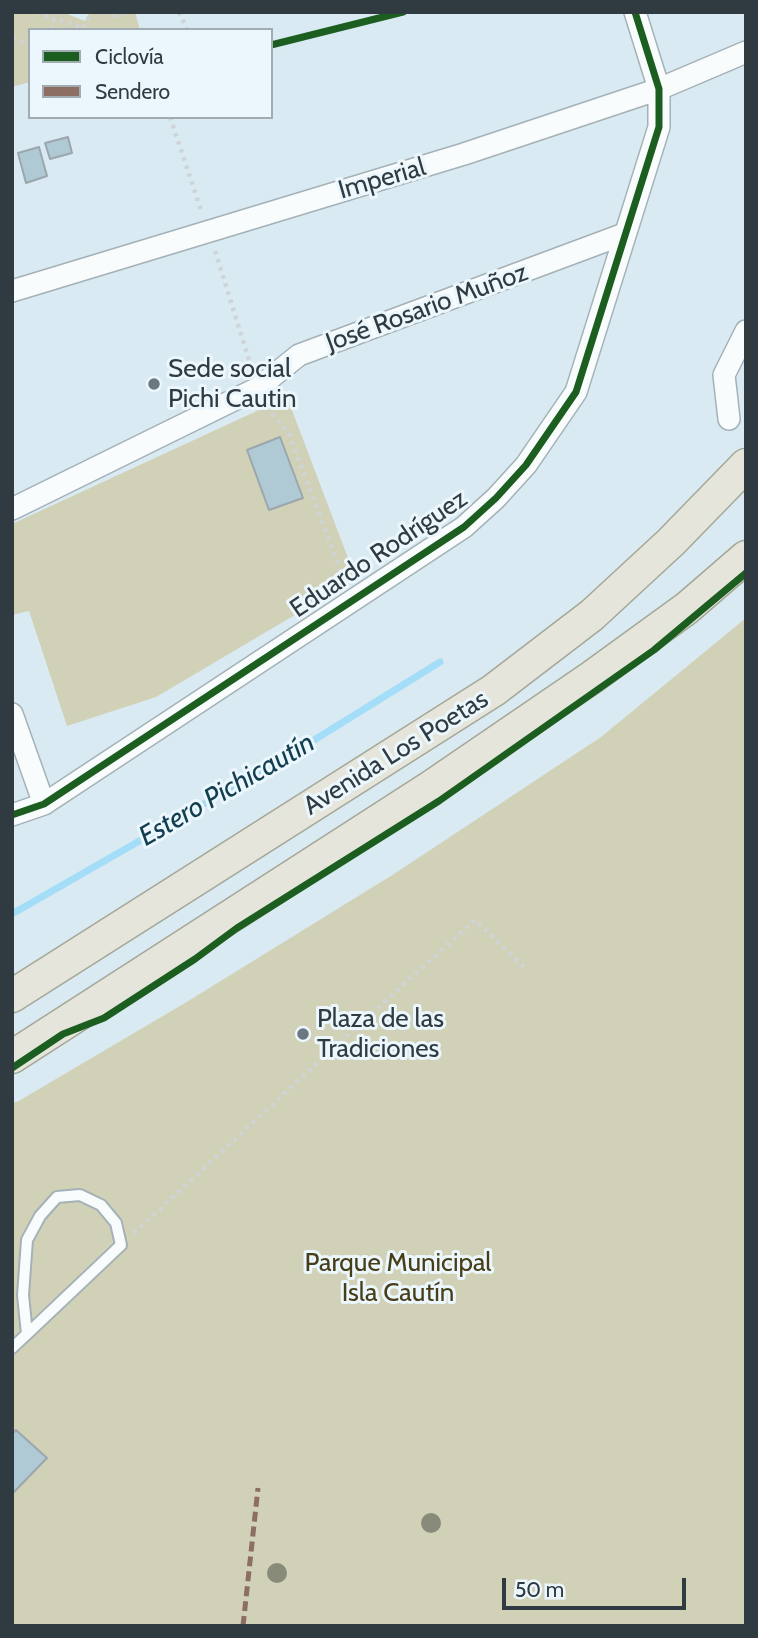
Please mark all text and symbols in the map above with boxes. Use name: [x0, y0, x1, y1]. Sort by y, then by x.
legend: [28, 28, 273, 119]
text: Ciclovía: [95, 44, 164, 69]
text: Sendero: [95, 79, 170, 104]
street label: Imperial: [335, 152, 429, 206]
street label: José Rosario Muñoz: [322, 257, 532, 359]
place label: Sede social Pichi Cautin: [168, 353, 296, 414]
marker: Sede social Pichi Cautin: [146, 376, 162, 392]
street label: Eduardo Rodríguez: [285, 483, 473, 625]
street label: Avenida Los Poetas: [298, 684, 494, 822]
water label: Estero Pichicautín: [133, 726, 321, 854]
place label: Plaza de las Tradiciones: [317, 1003, 444, 1064]
marker: Plaza de las Tradiciones: [295, 1026, 311, 1042]
park label: Parque Municipal Isla Cautín: [304, 1247, 492, 1308]
scale bar: [506, 1564, 690, 1608]
text: 50 m: [515, 1577, 564, 1602]

